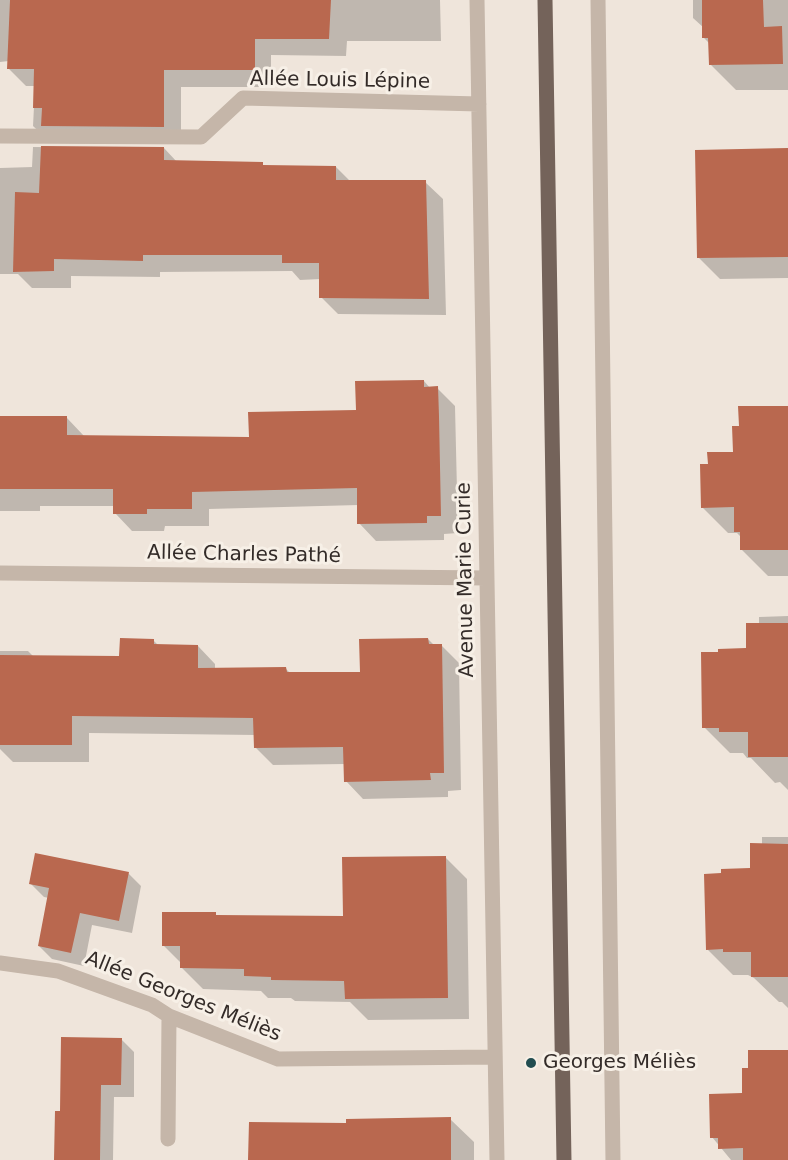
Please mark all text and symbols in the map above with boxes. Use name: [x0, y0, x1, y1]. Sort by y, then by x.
street label: Allée Louis Lépine: [250, 67, 430, 95]
street label: Avenue Marie Curie: [452, 482, 480, 678]
street label: Allée Charles Pathé: [147, 541, 341, 569]
street label: Allée Georges Méliès: [82, 947, 284, 1047]
place label: Georges Méliès: [543, 1051, 696, 1075]
marker: Georges Méliès: [524, 1056, 538, 1070]

